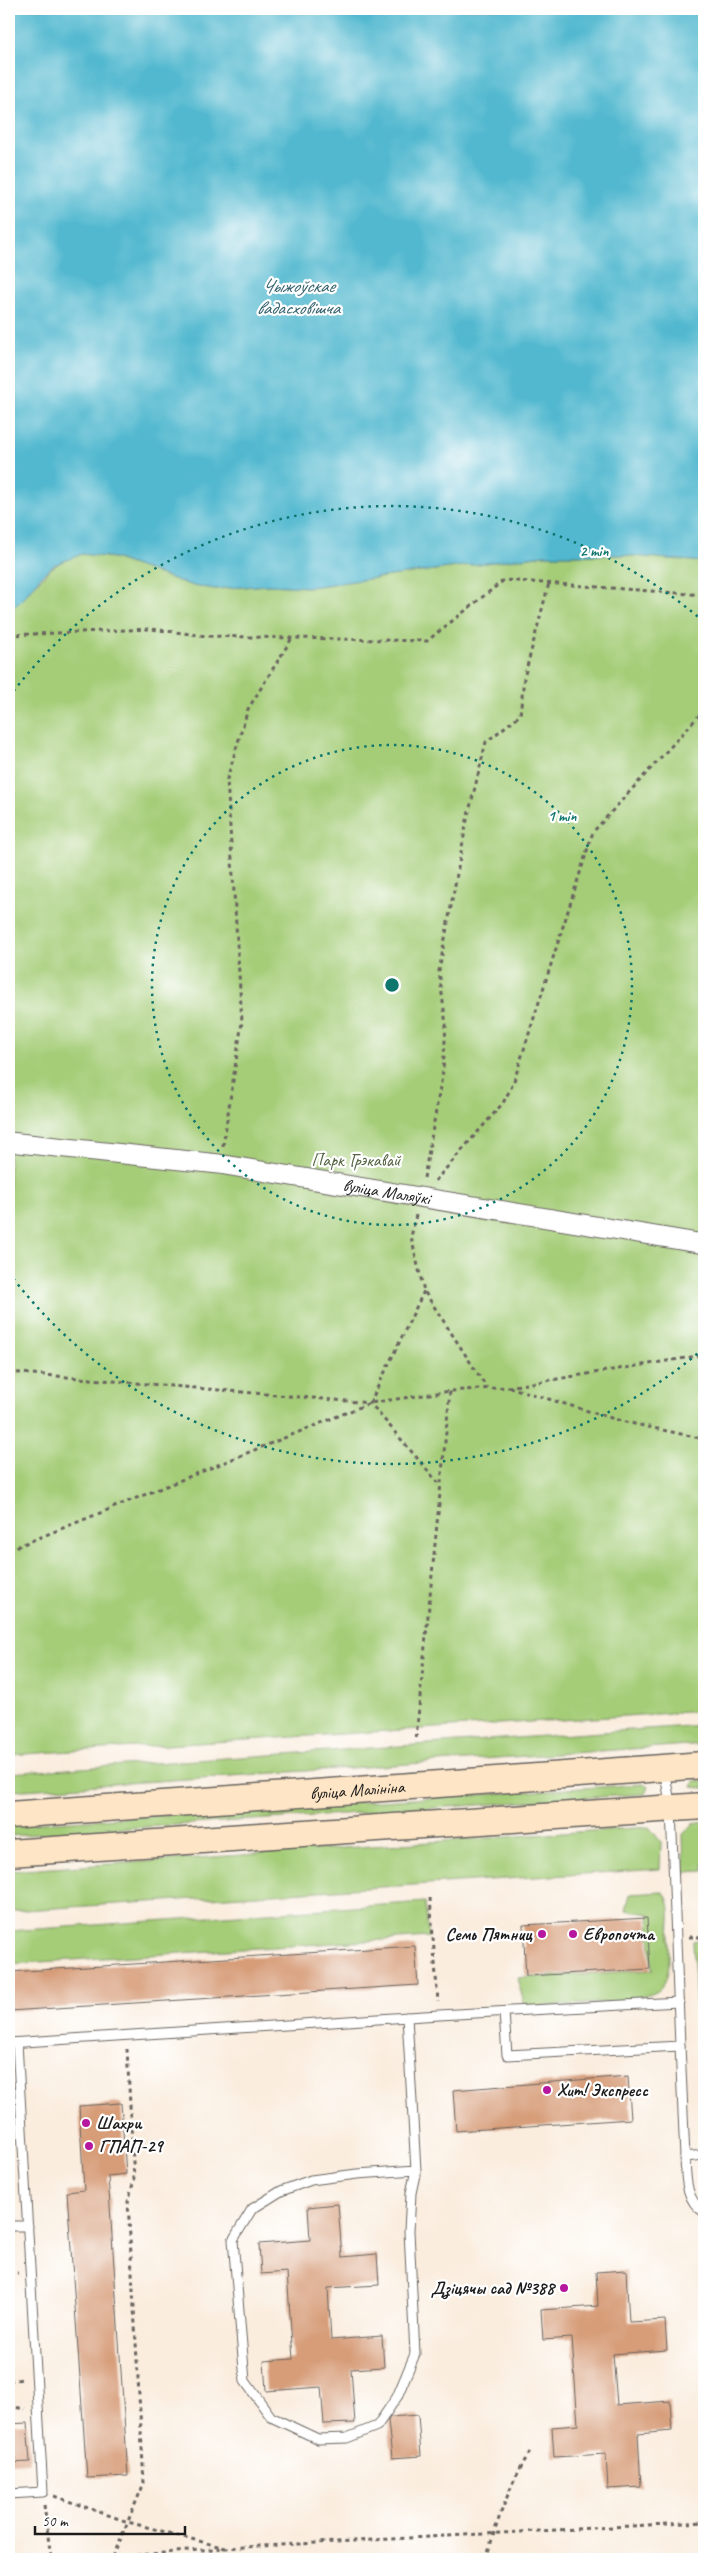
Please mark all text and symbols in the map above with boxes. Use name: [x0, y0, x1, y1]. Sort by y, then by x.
water label: Чыжоўскае вадасховішча: [256, 274, 341, 320]
text: 2 min: [580, 542, 609, 561]
text: 1 min: [548, 807, 577, 826]
centre of rings: [383, 976, 401, 994]
park label: Парк Грэкавай: [312, 1149, 402, 1171]
street label: вуліца Маляўкі: [341, 1174, 434, 1210]
street label: вуліца Малініна: [309, 1776, 406, 1804]
place label: Семь Пятниц: [445, 1923, 533, 1945]
place label: Европочта: [583, 1923, 656, 1945]
marker: Семь Пятниц: [536, 1928, 548, 1940]
marker: Европочта: [567, 1928, 579, 1940]
place label: Хит! Экспресс: [557, 2079, 649, 2101]
marker: Хит! Экспресс: [541, 2084, 553, 2096]
place label: Шахри: [96, 2112, 143, 2134]
marker: Шахри: [80, 2117, 92, 2129]
place label: ГПАП-29: [99, 2135, 164, 2157]
marker: ГПАП-29: [83, 2140, 95, 2152]
place label: Дзіцячы сад №388: [431, 2277, 556, 2300]
marker: Дзіцячы сад №388: [558, 2282, 570, 2294]
scale bar: [35, 2503, 185, 2535]
text: 50 m: [42, 2512, 69, 2531]

